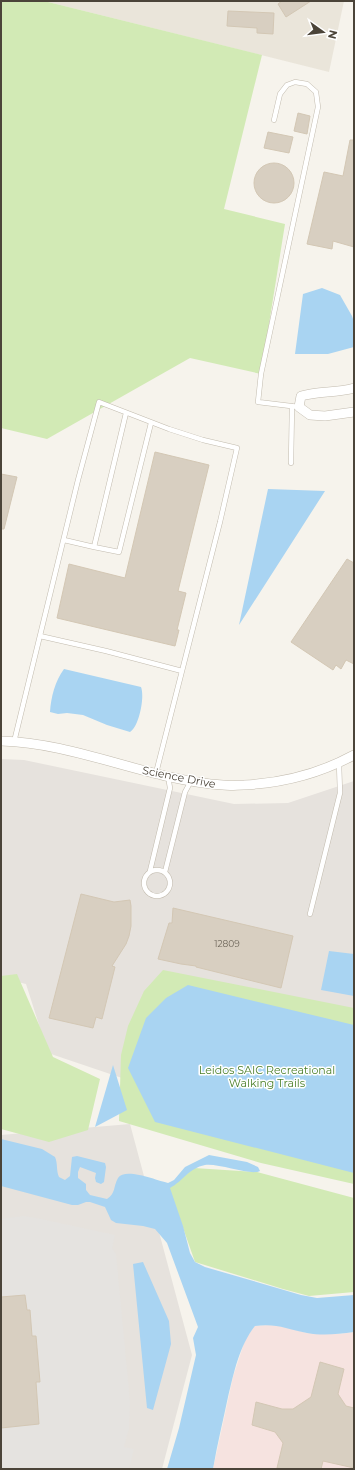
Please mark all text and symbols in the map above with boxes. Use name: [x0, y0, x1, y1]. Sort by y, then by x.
north arrow: [303, 12, 343, 52]
text: N: [325, 28, 341, 40]
street label: Science Drive: [141, 763, 217, 791]
house number: 12809: [214, 938, 240, 949]
park label: Leidos SAIC Recreational Walking Trails: [199, 1063, 335, 1090]

